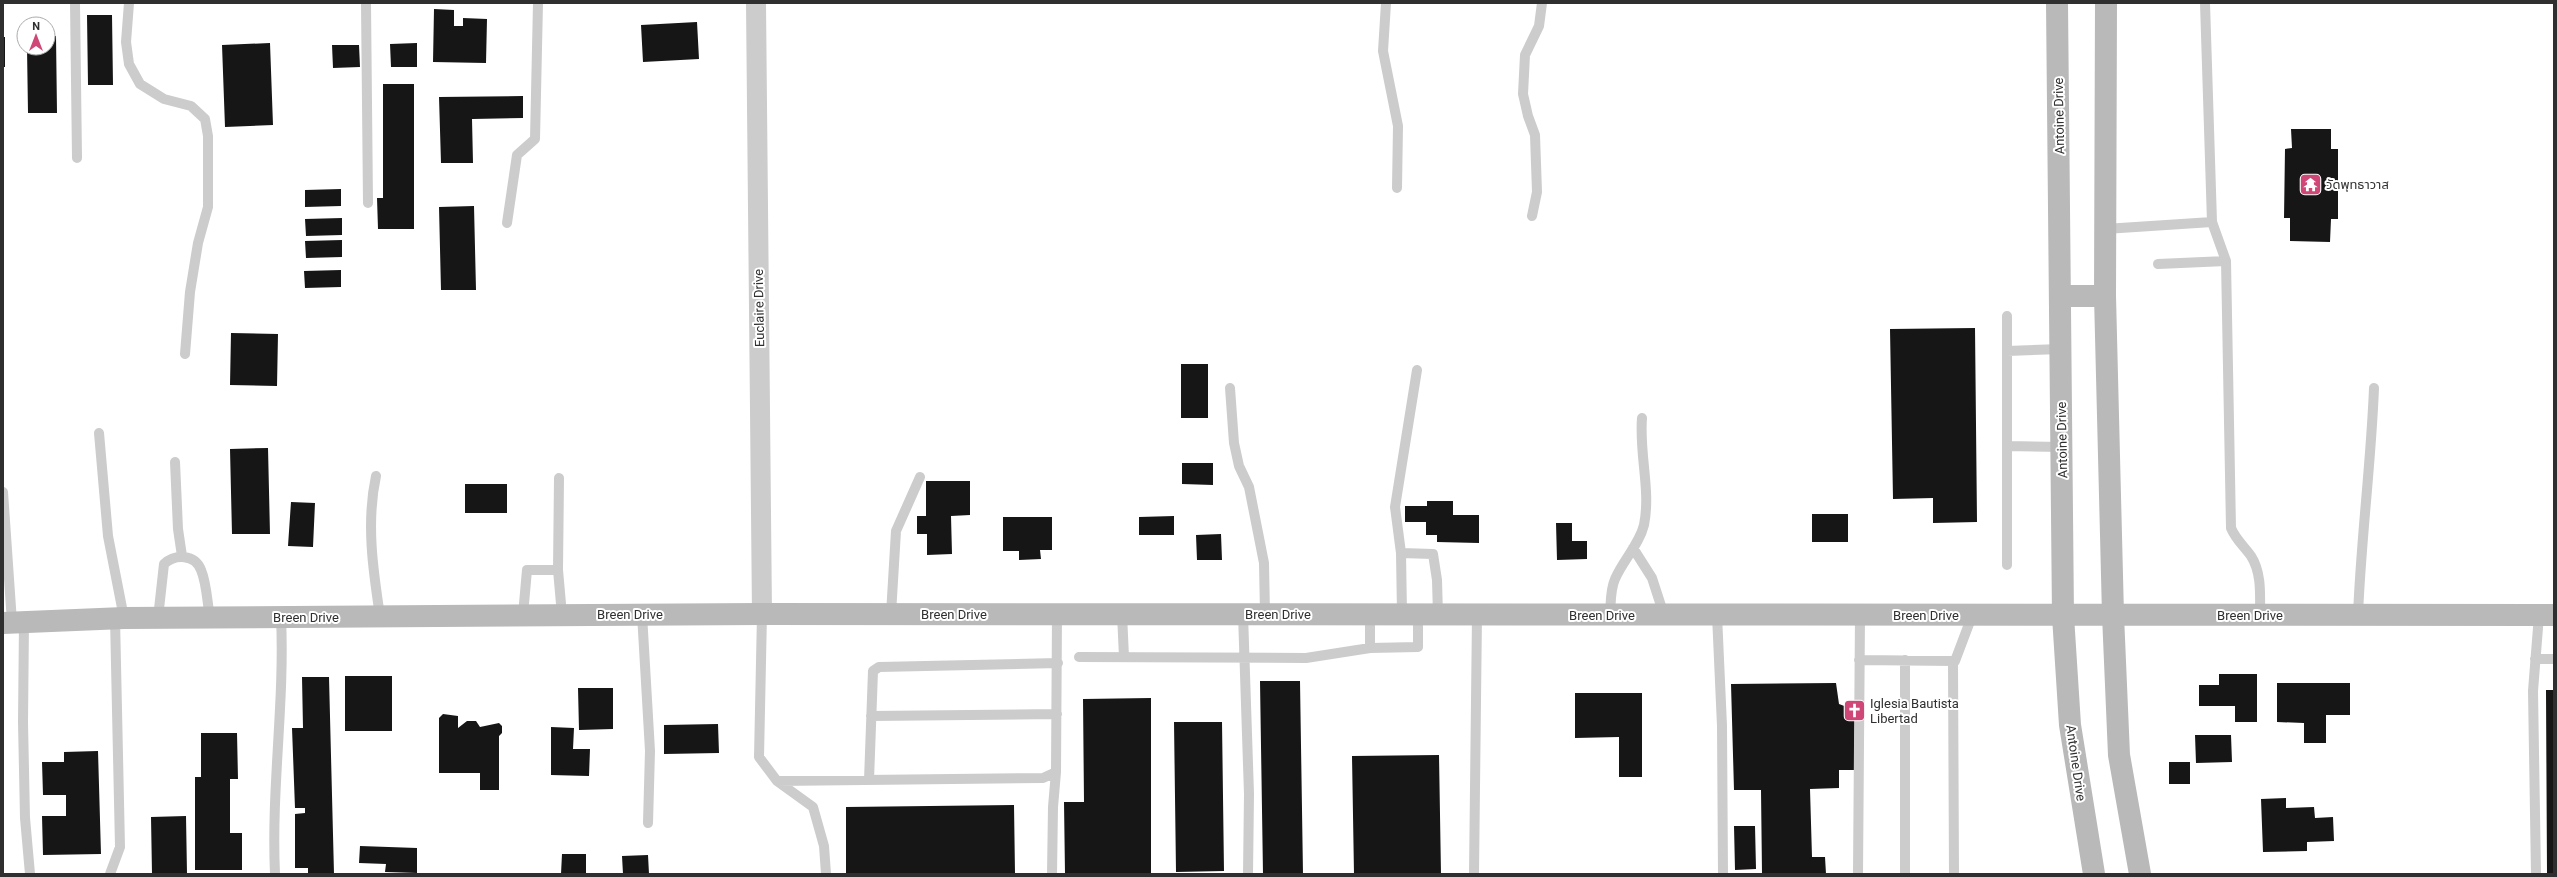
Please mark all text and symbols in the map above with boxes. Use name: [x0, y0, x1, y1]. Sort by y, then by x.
north arrow: [16, 16, 56, 56]
text: N: [32, 20, 40, 33]
street label: Antoine Drive: [2051, 77, 2067, 155]
temple icon: วัดพุทธาวาส: [2298, 171, 2324, 197]
place label: วัดพุทธาวาส: [2326, 177, 2389, 192]
street label: Euclaire Drive: [751, 269, 767, 347]
street label: Antoine Drive: [2054, 401, 2070, 479]
street label: Breen Drive: [597, 607, 663, 622]
street label: Breen Drive: [921, 607, 987, 622]
street label: Breen Drive: [1245, 607, 1311, 622]
street label: Breen Drive: [1569, 608, 1635, 623]
street label: Breen Drive: [1893, 608, 1959, 623]
street label: Breen Drive: [2217, 608, 2283, 623]
street label: Breen Drive: [273, 610, 339, 625]
place label: Iglesia Bautista Libertad: [1870, 696, 1959, 726]
church icon: Iglesia Bautista Libertad: [1842, 697, 1868, 723]
street label: Antoine Drive: [2063, 724, 2089, 802]

